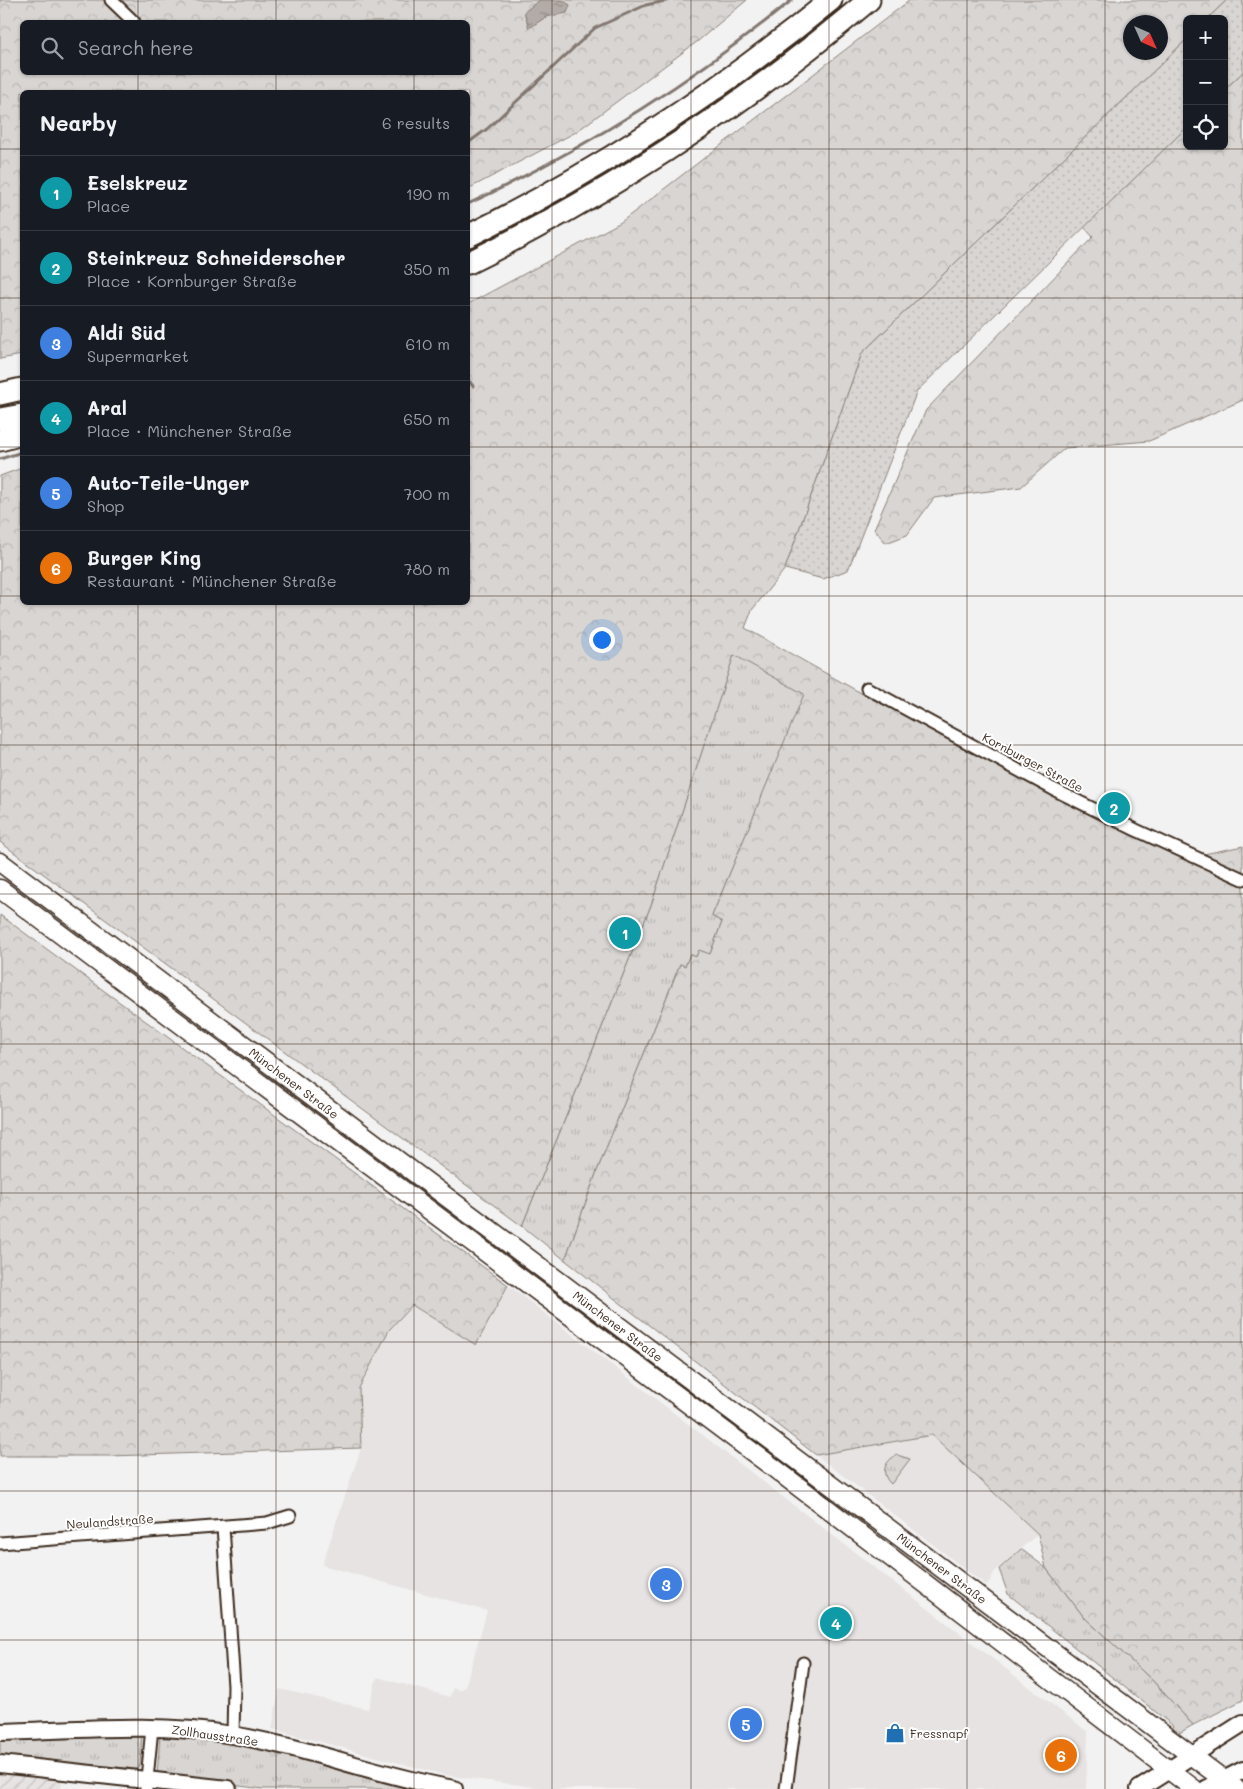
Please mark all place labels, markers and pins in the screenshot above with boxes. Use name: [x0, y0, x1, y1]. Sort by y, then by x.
pin: 2: [1098, 789, 1130, 827]
pin: 1: [609, 914, 641, 952]
pin: 3: [650, 1565, 682, 1603]
pin: 4: [820, 1604, 852, 1642]
pin: 5: [730, 1705, 762, 1743]
shop icon: Fressnapf: [884, 1722, 906, 1744]
place label: Fressnapf: [910, 1725, 968, 1741]
pin: 6: [1045, 1736, 1077, 1774]

